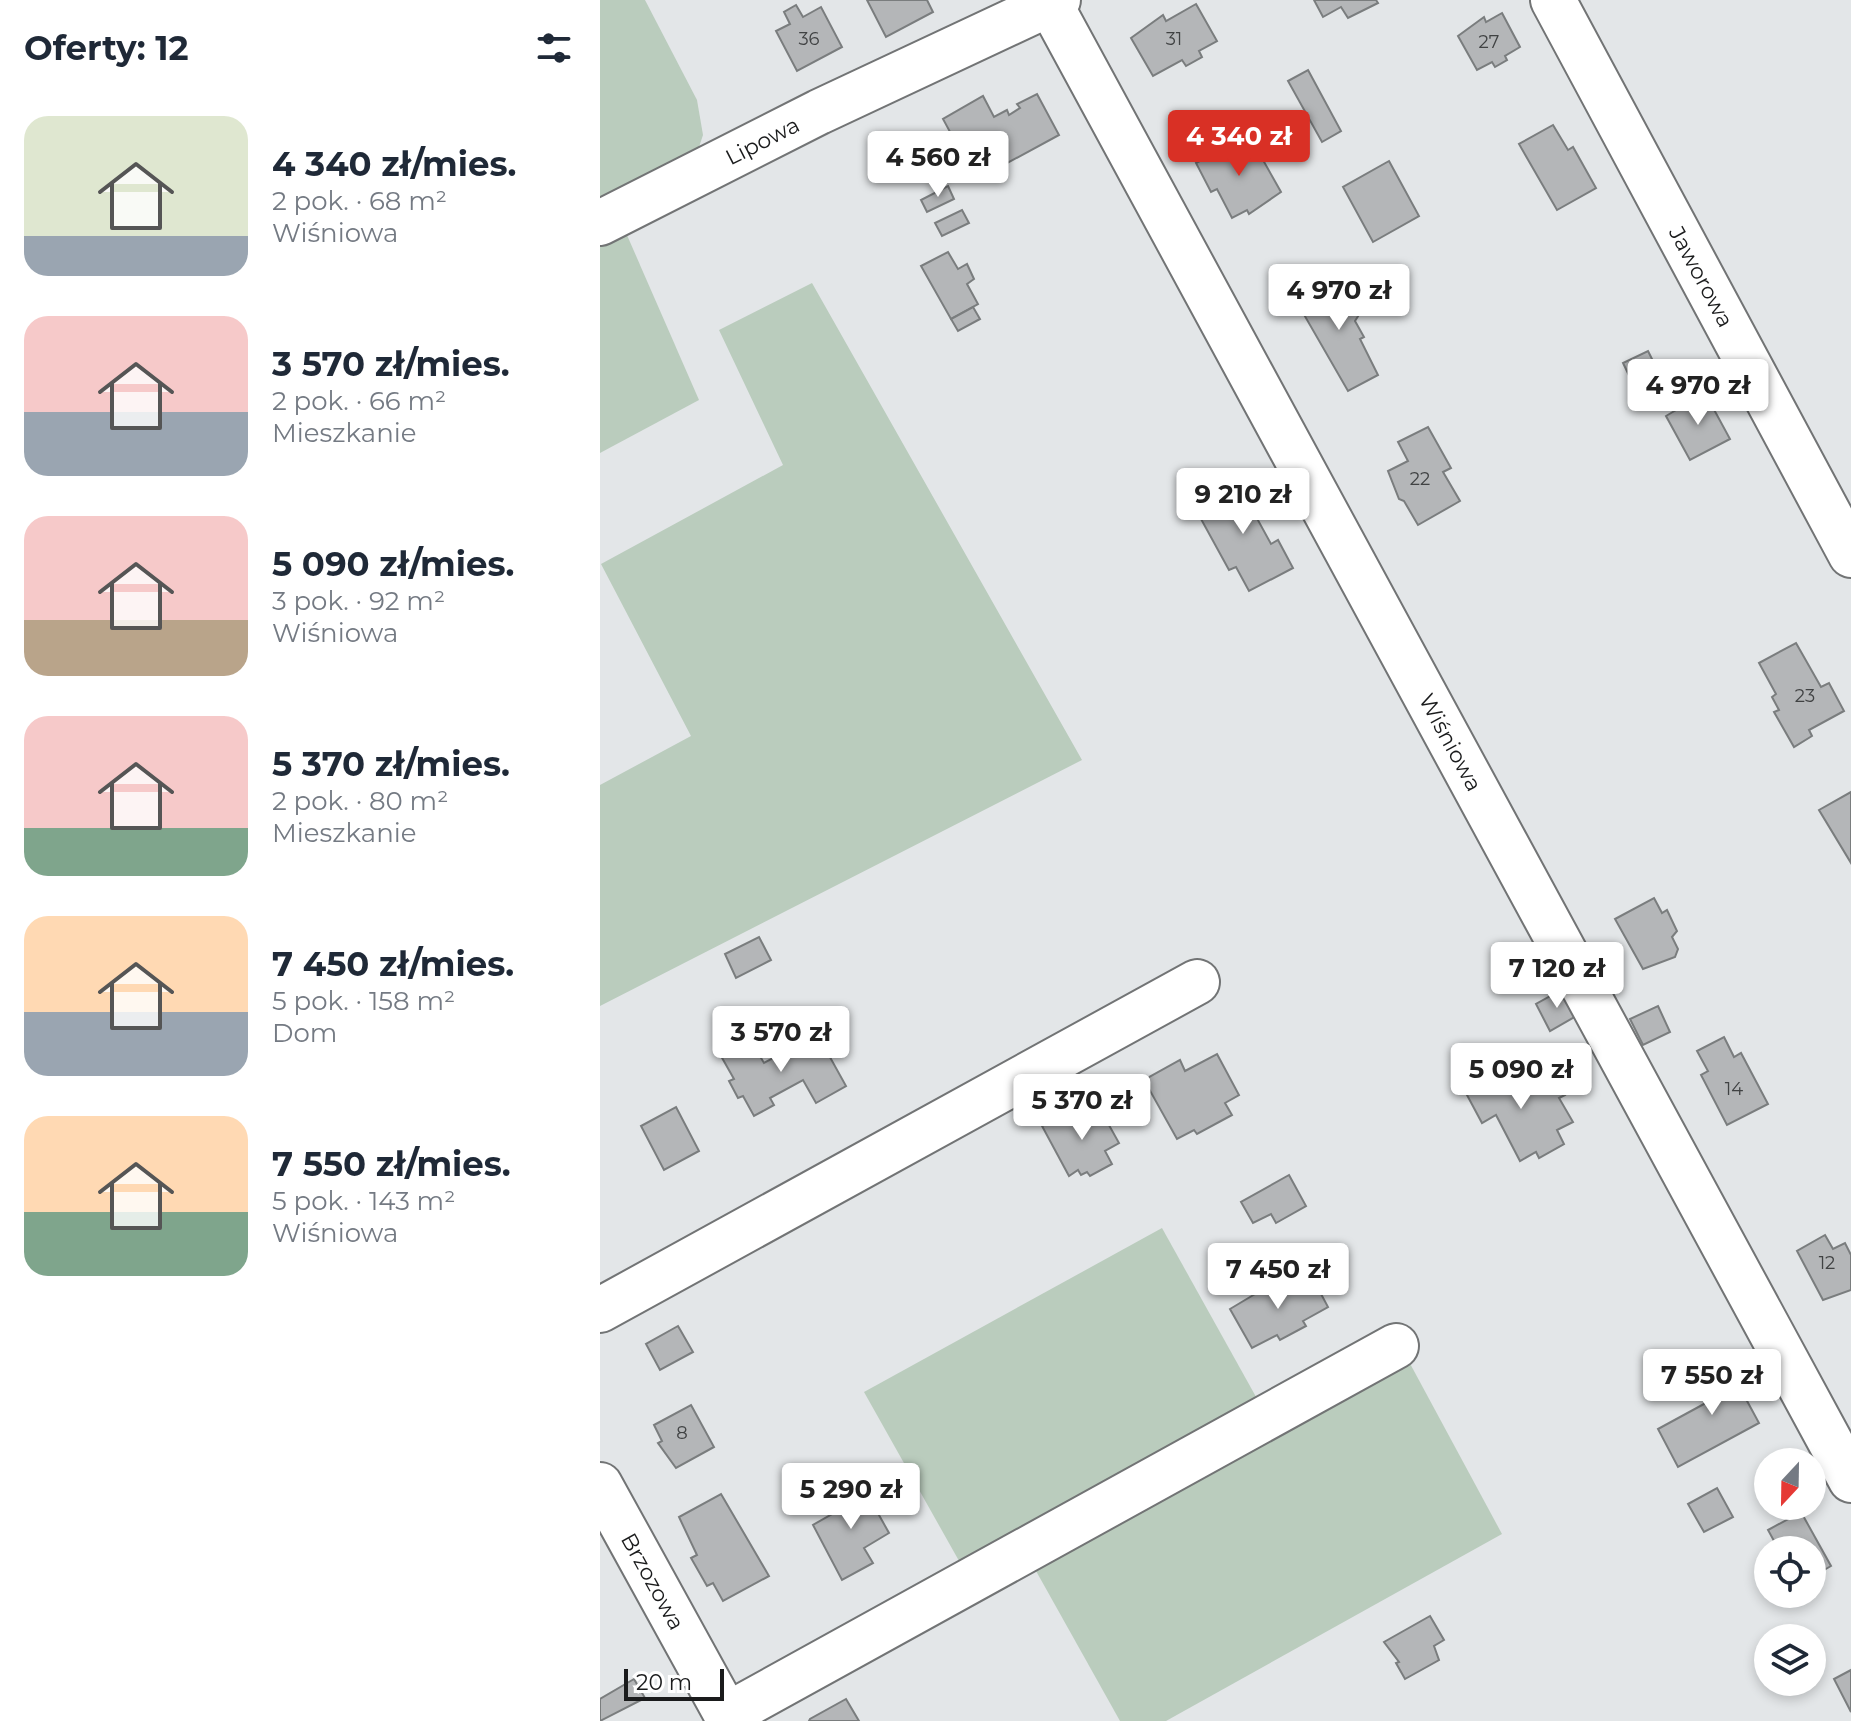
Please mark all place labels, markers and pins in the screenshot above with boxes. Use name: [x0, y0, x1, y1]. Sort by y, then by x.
pin: 4 340 zł: [1156, 110, 1322, 178]
pin: 4 560 zł: [855, 131, 1021, 199]
pin: 4 970 zł: [1256, 264, 1422, 332]
pin: 4 970 zł: [1615, 359, 1781, 427]
pin: 9 210 zł: [1160, 468, 1326, 536]
pin: 7 120 zł: [1474, 942, 1640, 1010]
pin: 3 570 zł: [698, 1006, 864, 1074]
pin: 5 090 zł: [1438, 1043, 1604, 1111]
pin: 5 370 zł: [999, 1074, 1165, 1142]
pin: 7 450 zł: [1195, 1243, 1361, 1311]
pin: 7 550 zł: [1629, 1349, 1795, 1417]
pin: 5 290 zł: [768, 1463, 934, 1531]

